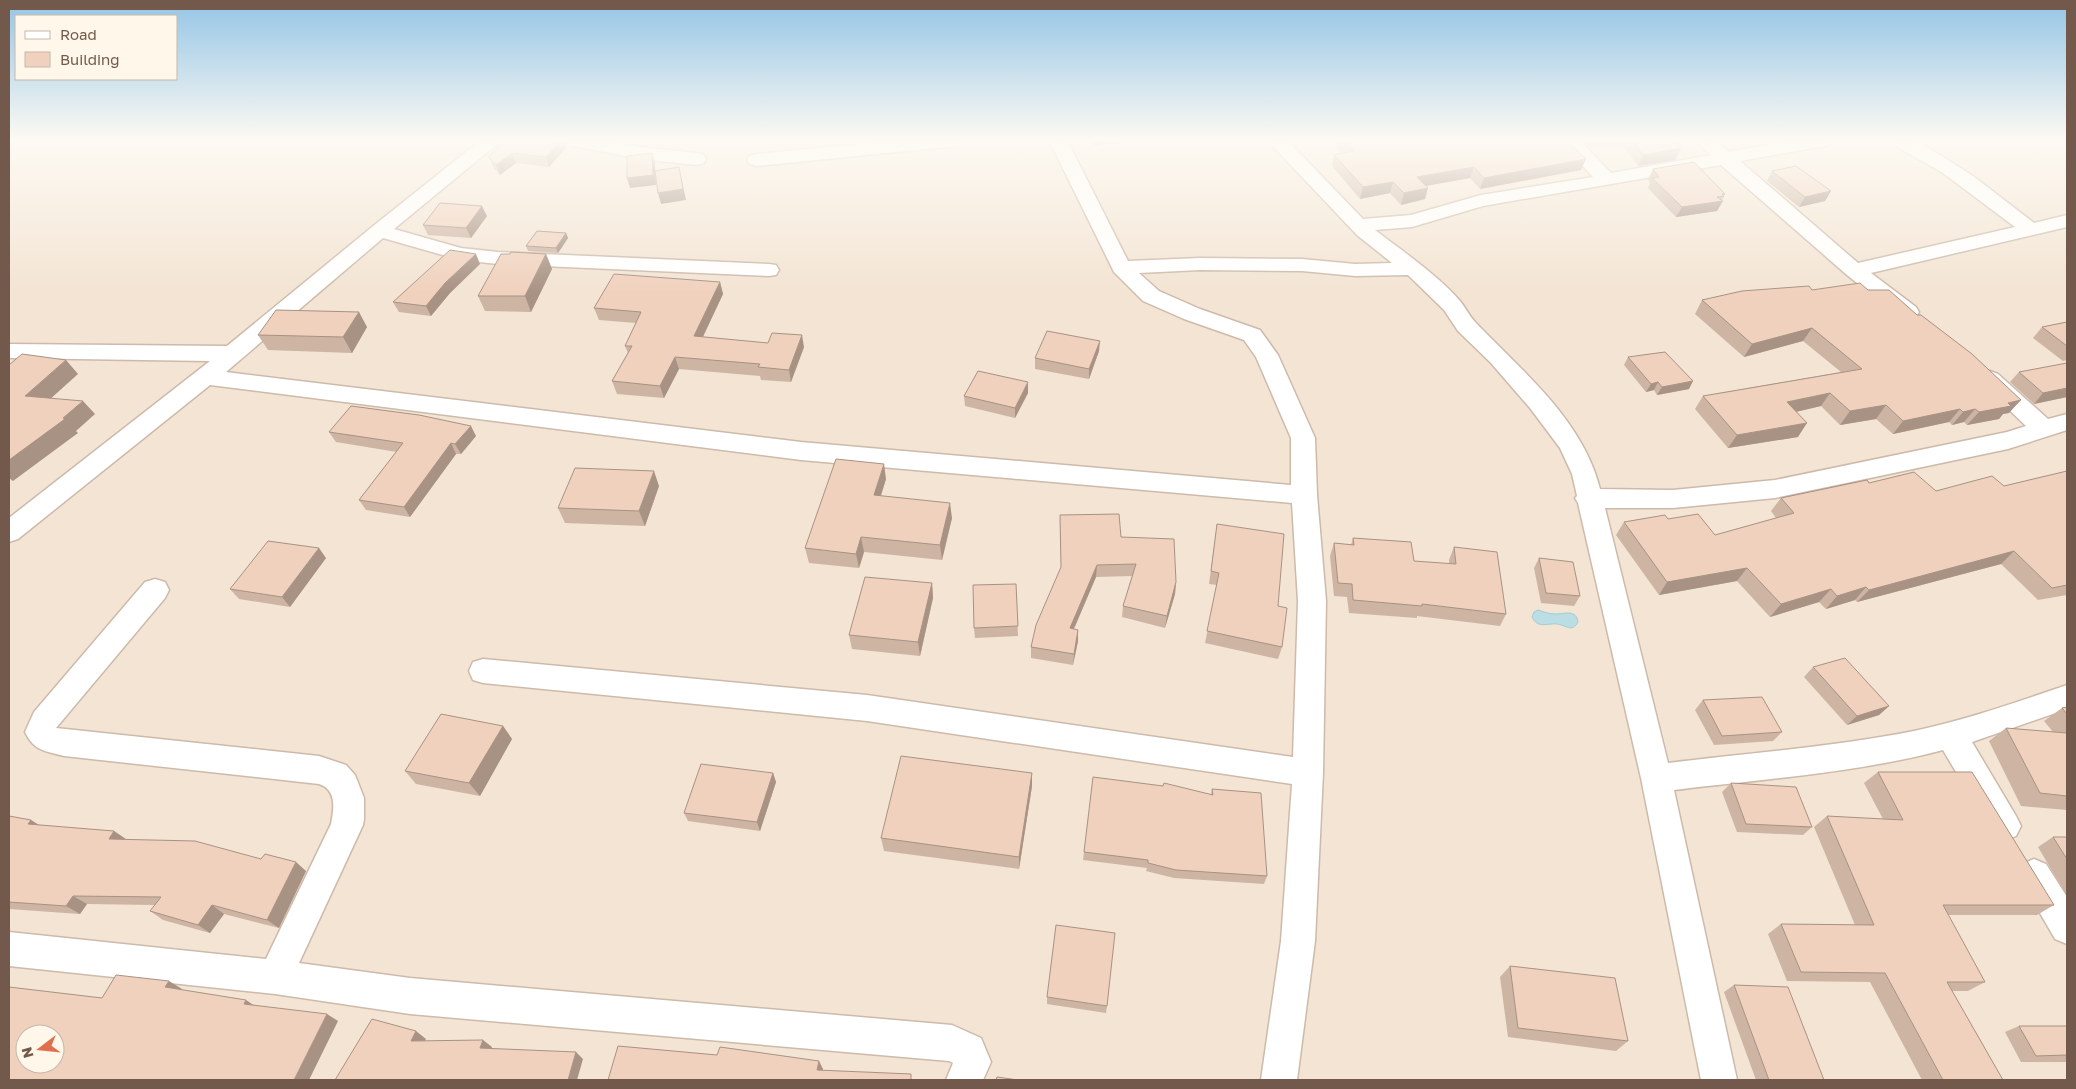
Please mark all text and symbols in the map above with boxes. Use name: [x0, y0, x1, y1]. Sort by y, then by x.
legend: [15, 15, 178, 80]
text: Road: [60, 25, 97, 43]
text: Building: [60, 50, 120, 68]
north arrow: [15, 1024, 65, 1074]
text: N: [17, 1045, 37, 1060]

